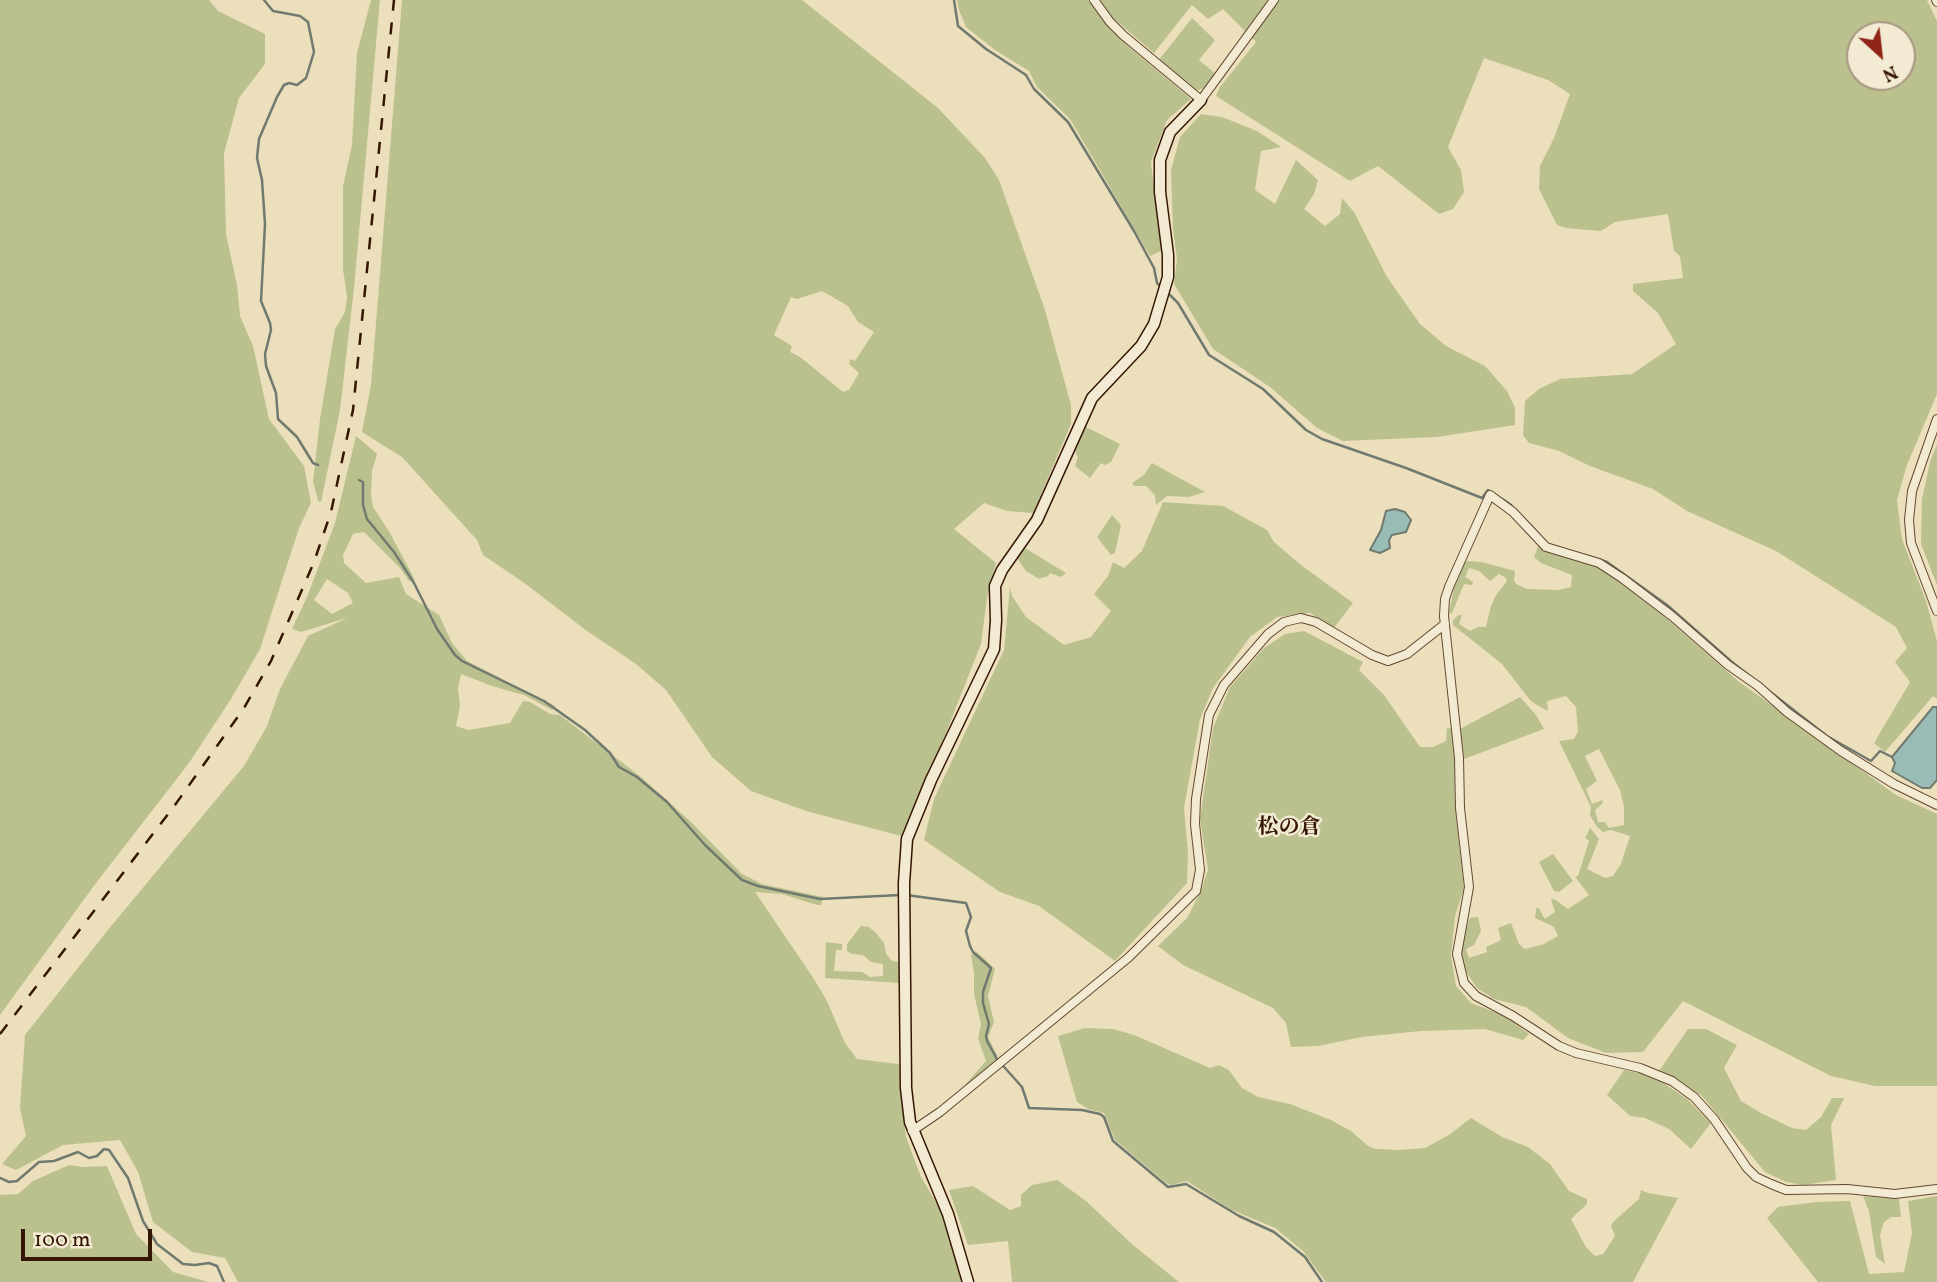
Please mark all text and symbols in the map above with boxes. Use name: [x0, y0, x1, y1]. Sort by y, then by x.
north arrow: [1846, 21, 1916, 91]
text: N: [1878, 58, 1902, 88]
district label: 松の倉: [1258, 816, 1320, 842]
scale bar: [24, 1216, 156, 1260]
text: 100 m: [34, 1226, 91, 1255]

